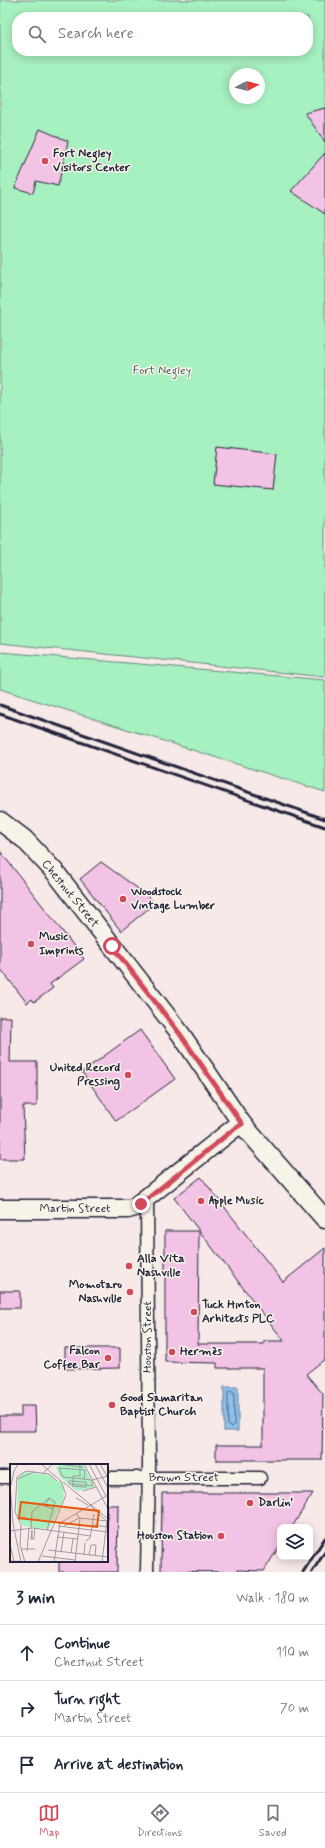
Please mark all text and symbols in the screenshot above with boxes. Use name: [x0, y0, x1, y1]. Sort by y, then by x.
search box: [12, 12, 313, 56]
icon: search: [26, 23, 48, 45]
text: Search here: [58, 24, 134, 44]
north arrow: [229, 68, 265, 104]
place label: Fort Negley Visitors Center: [53, 146, 131, 176]
marker: Fort Negley Visitors Center: [40, 156, 50, 166]
park label: Fort Negley: [133, 363, 192, 380]
street label: Chestnut Street: [38, 857, 103, 932]
place label: Woodstock Vintage Lumber: [130, 884, 215, 914]
marker: Woodstock Vintage Lumber: [118, 894, 128, 904]
place label: Music Imprints: [39, 929, 84, 959]
route start: [103, 937, 121, 955]
marker: Music Imprints: [26, 939, 36, 949]
place label: United Record Pressing: [50, 1060, 121, 1091]
marker: United Record Pressing: [123, 1070, 133, 1080]
place label: Apple Music: [209, 1193, 264, 1209]
route end: [132, 1195, 150, 1213]
marker: Apple Music: [196, 1196, 206, 1206]
street label: Martin Street: [39, 1201, 111, 1217]
place label: Alla Vita Nashville: [137, 1251, 185, 1281]
marker: Alla Vita Nashville: [124, 1261, 134, 1271]
place label: Momotaro Nashville: [69, 1277, 123, 1307]
marker: Momotaro Nashville: [125, 1287, 135, 1297]
place label: Tuck Hinton Arhitects PLC: [202, 1297, 275, 1327]
street label: Houston Street: [140, 1300, 156, 1373]
marker: Tuck Hinton Arhitects PLC: [189, 1307, 199, 1317]
place label: Falcon Coffee Bar: [43, 1343, 101, 1373]
place label: Hermès: [180, 1344, 223, 1360]
marker: Hermès: [167, 1347, 177, 1357]
marker: Falcon Coffee Bar: [103, 1353, 113, 1363]
place label: Good Samaritan Baptist Church: [120, 1390, 203, 1420]
marker: Good Samaritan Baptist Church: [107, 1400, 117, 1410]
inset map: [10, 1464, 108, 1562]
street label: Brown Street: [149, 1470, 220, 1486]
place label: Darlin': [258, 1495, 293, 1511]
marker: Darlin': [245, 1498, 255, 1508]
map controls: [277, 1524, 313, 1560]
button: layers: [277, 1524, 313, 1560]
place label: Houston Station: [137, 1528, 213, 1544]
marker: Houston Station: [216, 1531, 226, 1541]
text: 3 min: [16, 1587, 55, 1609]
text: Walk · 180 m: [236, 1590, 309, 1607]
text: Continue: [54, 1634, 110, 1654]
icon: ahead: [16, 1642, 38, 1664]
text: 110 m: [276, 1644, 309, 1661]
text: Chestnut Street: [54, 1654, 144, 1671]
text: Turn right: [54, 1690, 121, 1710]
icon: right: [16, 1698, 38, 1720]
text: 70 m: [280, 1700, 309, 1717]
text: Martin Street: [54, 1710, 131, 1727]
icon: arrive: [16, 1754, 38, 1776]
text: Arrive at destination: [54, 1755, 183, 1775]
tab: Map: [38, 1802, 60, 1840]
tab: Directions: [137, 1802, 182, 1840]
tab: Saved: [259, 1802, 287, 1840]

